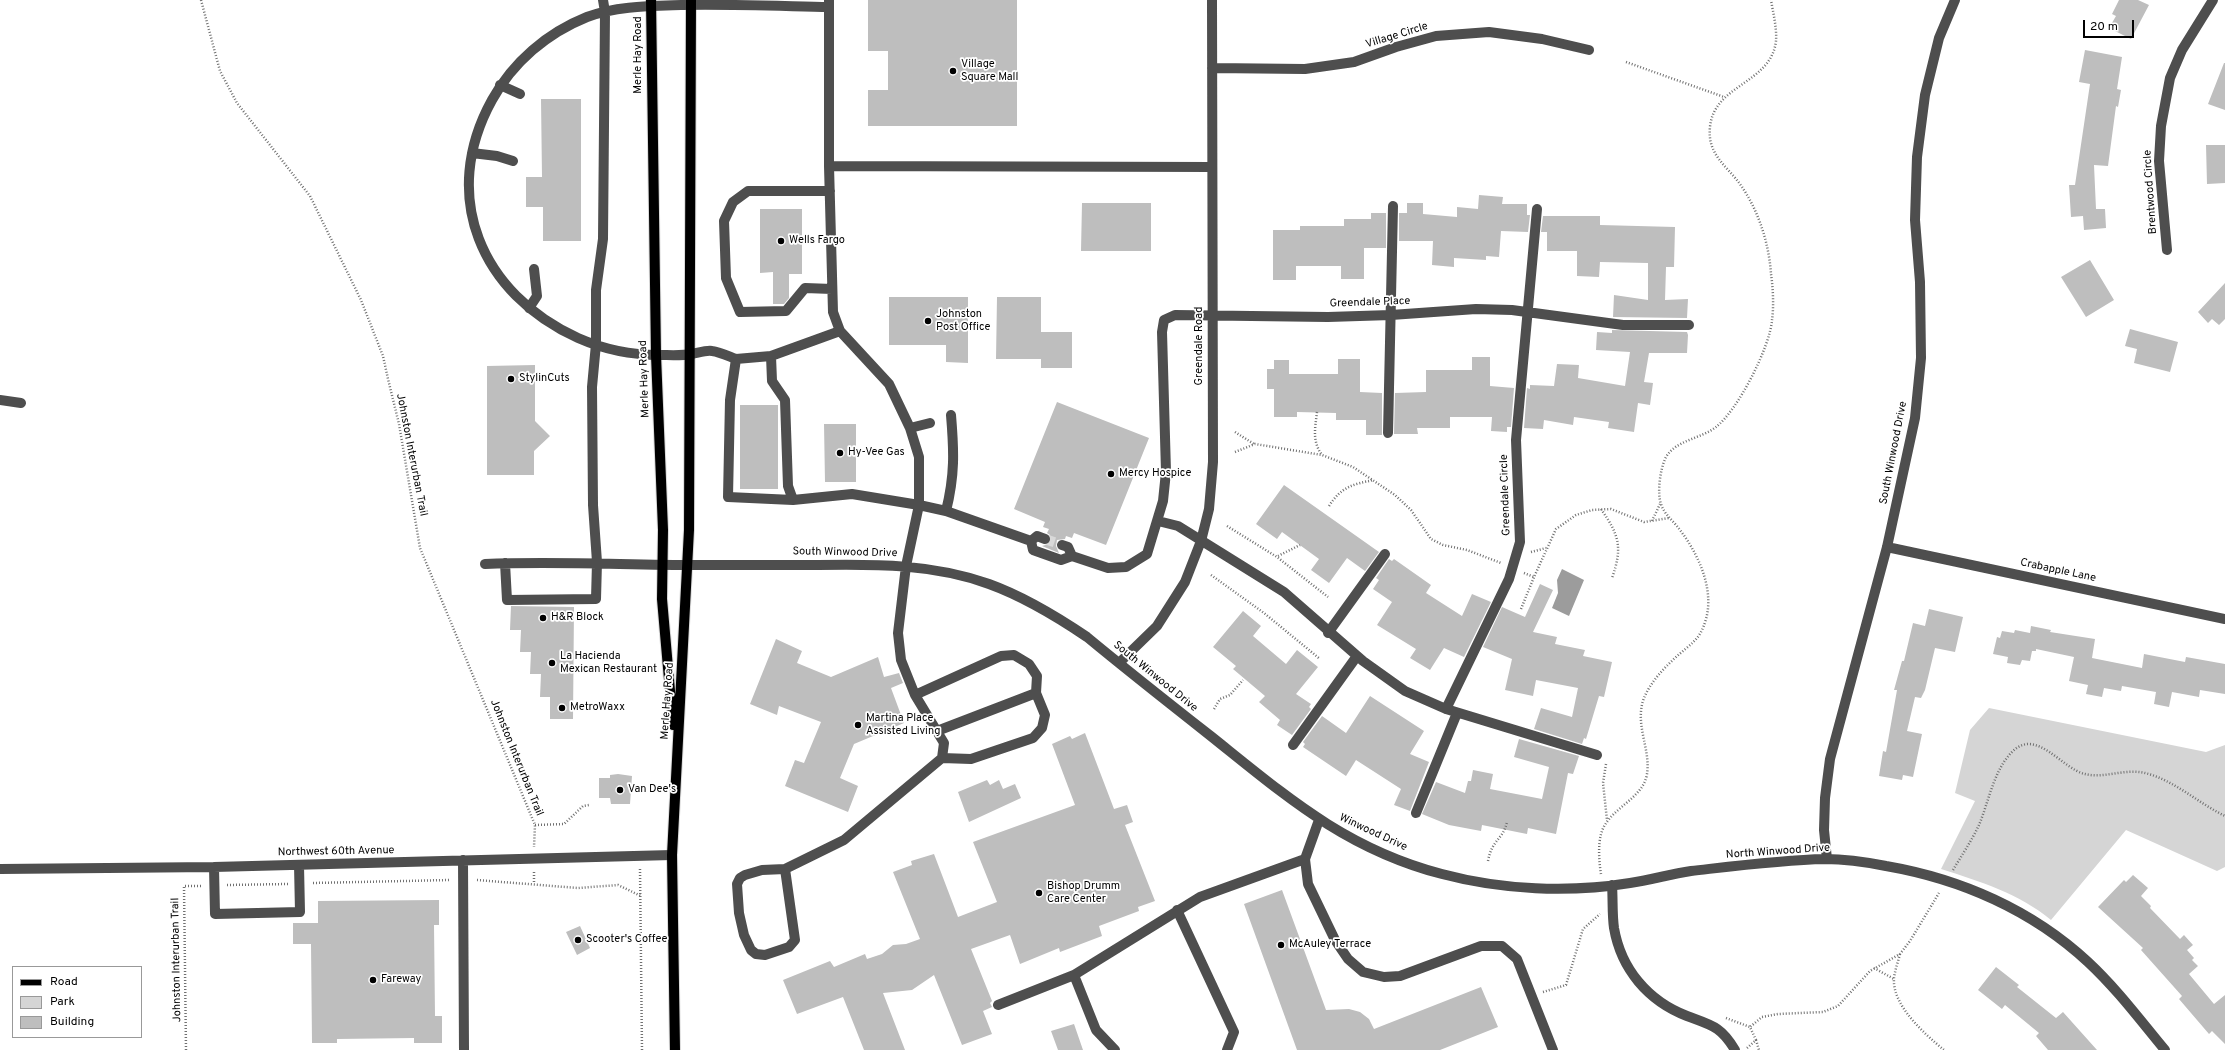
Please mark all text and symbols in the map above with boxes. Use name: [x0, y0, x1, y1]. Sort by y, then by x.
scale bar: [2085, 12, 2136, 38]
street label: Merle Hay Road: [632, 16, 646, 94]
text: 20 m: [2090, 19, 2118, 35]
street label: Village Circle: [1364, 20, 1430, 52]
place label: Village Square Mall: [961, 58, 1018, 84]
marker: Village Square Mall: [948, 66, 958, 76]
street label: Brentwood Circle: [2141, 149, 2161, 235]
place label: Wells Fargo: [789, 234, 845, 248]
marker: Wells Fargo: [776, 236, 786, 246]
street label: Greendale Place: [1329, 295, 1411, 311]
street label: Greendale Road: [1193, 307, 1207, 385]
place label: Johnston Post Office: [936, 308, 991, 334]
marker: Johnston Post Office: [923, 316, 933, 326]
street label: Merle Hay Road: [637, 340, 653, 418]
place label: StylinCuts: [519, 372, 570, 386]
marker: StylinCuts: [506, 374, 516, 384]
street label: Johnston Interurban Trail: [393, 393, 429, 517]
street label: South Winwood Drive: [1878, 400, 1910, 506]
place label: Hy-Vee Gas: [848, 446, 905, 460]
marker: Hy-Vee Gas: [835, 448, 845, 458]
street label: Greendale Circle: [1498, 454, 1514, 536]
place label: Mercy Hospice: [1119, 467, 1191, 481]
marker: Mercy Hospice: [1106, 469, 1116, 479]
street label: South Winwood Drive: [793, 545, 897, 561]
street label: Crabapple Lane: [2019, 557, 2097, 585]
place label: H&R Block: [551, 611, 604, 625]
marker: H&R Block: [538, 613, 548, 623]
street label: South Winwood Drive: [1110, 639, 1200, 715]
place label: La Hacienda Mexican Restaurant: [560, 650, 657, 676]
marker: La Hacienda Mexican Restaurant: [547, 658, 557, 668]
street label: Merle Hay Road: [659, 662, 677, 740]
street label: Johnston Interurban Trail: [487, 698, 545, 818]
place label: MetroWaxx: [570, 701, 625, 715]
marker: MetroWaxx: [557, 703, 567, 713]
place label: Martina Place Assisted Living: [866, 712, 940, 738]
marker: Martina Place Assisted Living: [853, 720, 863, 730]
place label: Van Dee's: [628, 783, 676, 797]
marker: Van Dee's: [615, 785, 625, 795]
street label: Winwood Drive: [1337, 812, 1409, 854]
street label: North Winwood Drive: [1725, 842, 1831, 862]
street label: Northwest 60th Avenue: [277, 844, 395, 860]
place label: Bishop Drumm Care Center: [1047, 880, 1120, 906]
marker: Bishop Drumm Care Center: [1034, 888, 1044, 898]
street label: Johnston Interurban Trail: [169, 898, 185, 1022]
place label: Scooter's Coffee: [586, 933, 668, 947]
marker: Scooter's Coffee: [573, 935, 583, 945]
place label: McAuley Terrace: [1289, 938, 1371, 952]
marker: McAuley Terrace: [1276, 940, 1286, 950]
legend: [12, 966, 142, 1038]
place label: Fareway: [381, 973, 421, 987]
text: Road: [50, 974, 78, 990]
marker: Fareway: [368, 975, 378, 985]
text: Park: [50, 994, 75, 1010]
text: Building: [50, 1014, 94, 1030]

